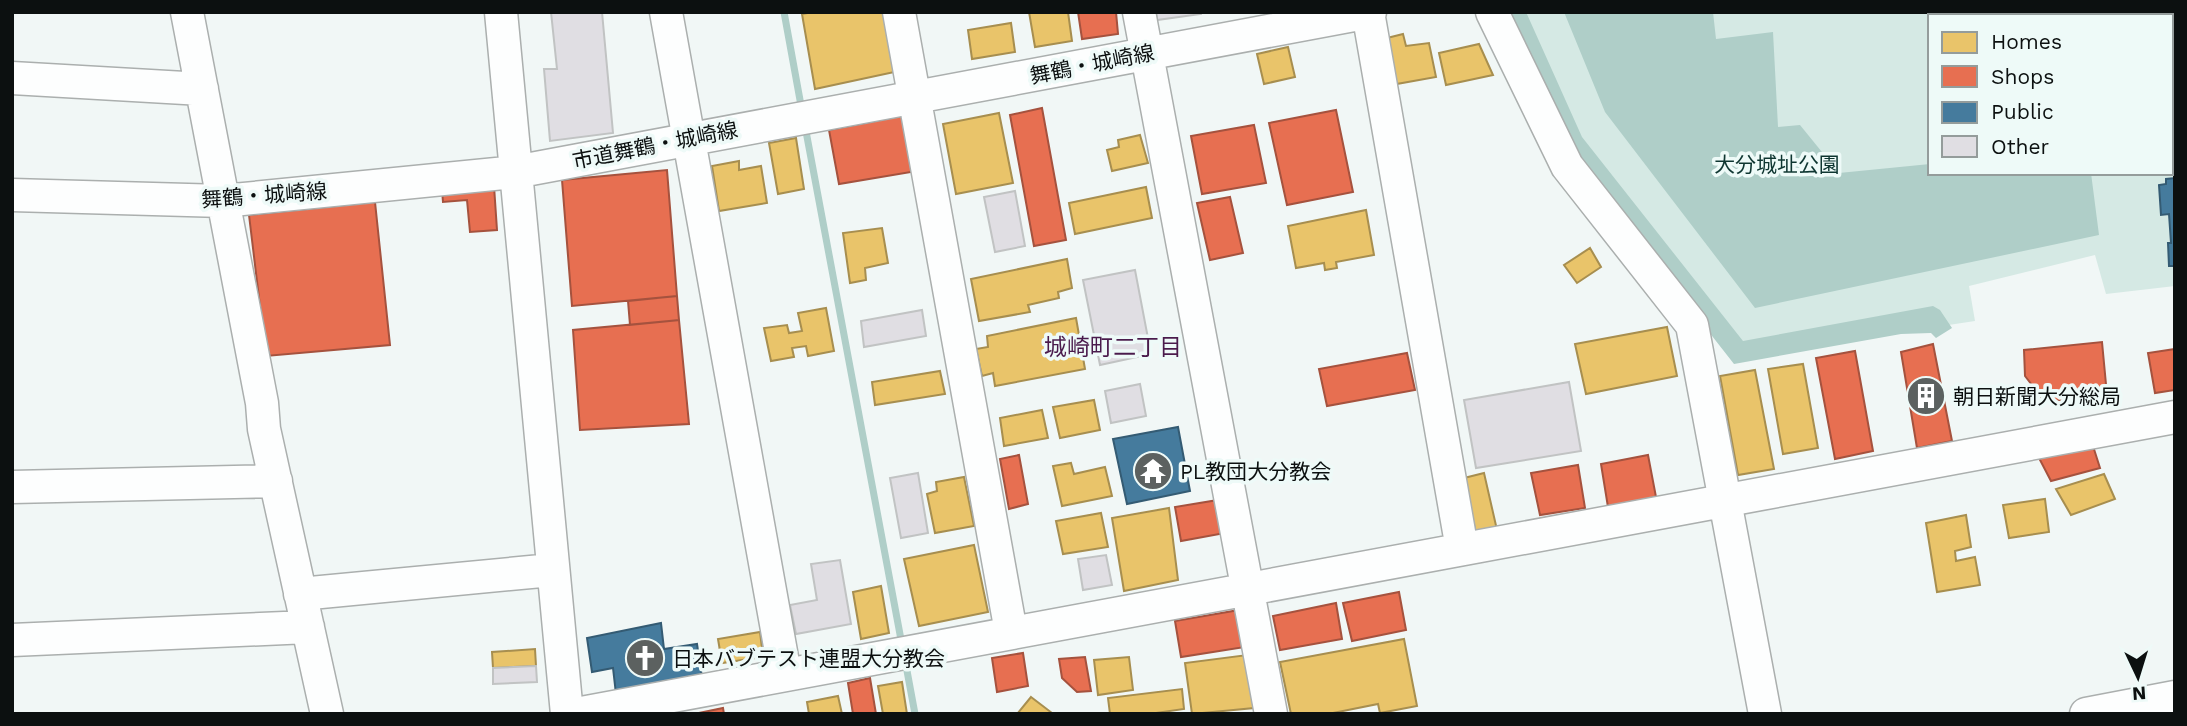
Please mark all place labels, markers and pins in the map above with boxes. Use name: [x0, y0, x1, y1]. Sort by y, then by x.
building icon: 朝日新聞大分総局: [1905, 375, 1947, 417]
place label: 朝日新聞大分総局: [1953, 384, 2121, 409]
temple icon: PL教団大分教会: [1132, 450, 1174, 492]
place label: PL教団大分教会: [1180, 459, 1331, 484]
church icon: 日本バブテスト連盟大分教会: [624, 637, 666, 679]
place label: 日本バブテスト連盟大分教会: [672, 646, 945, 671]

